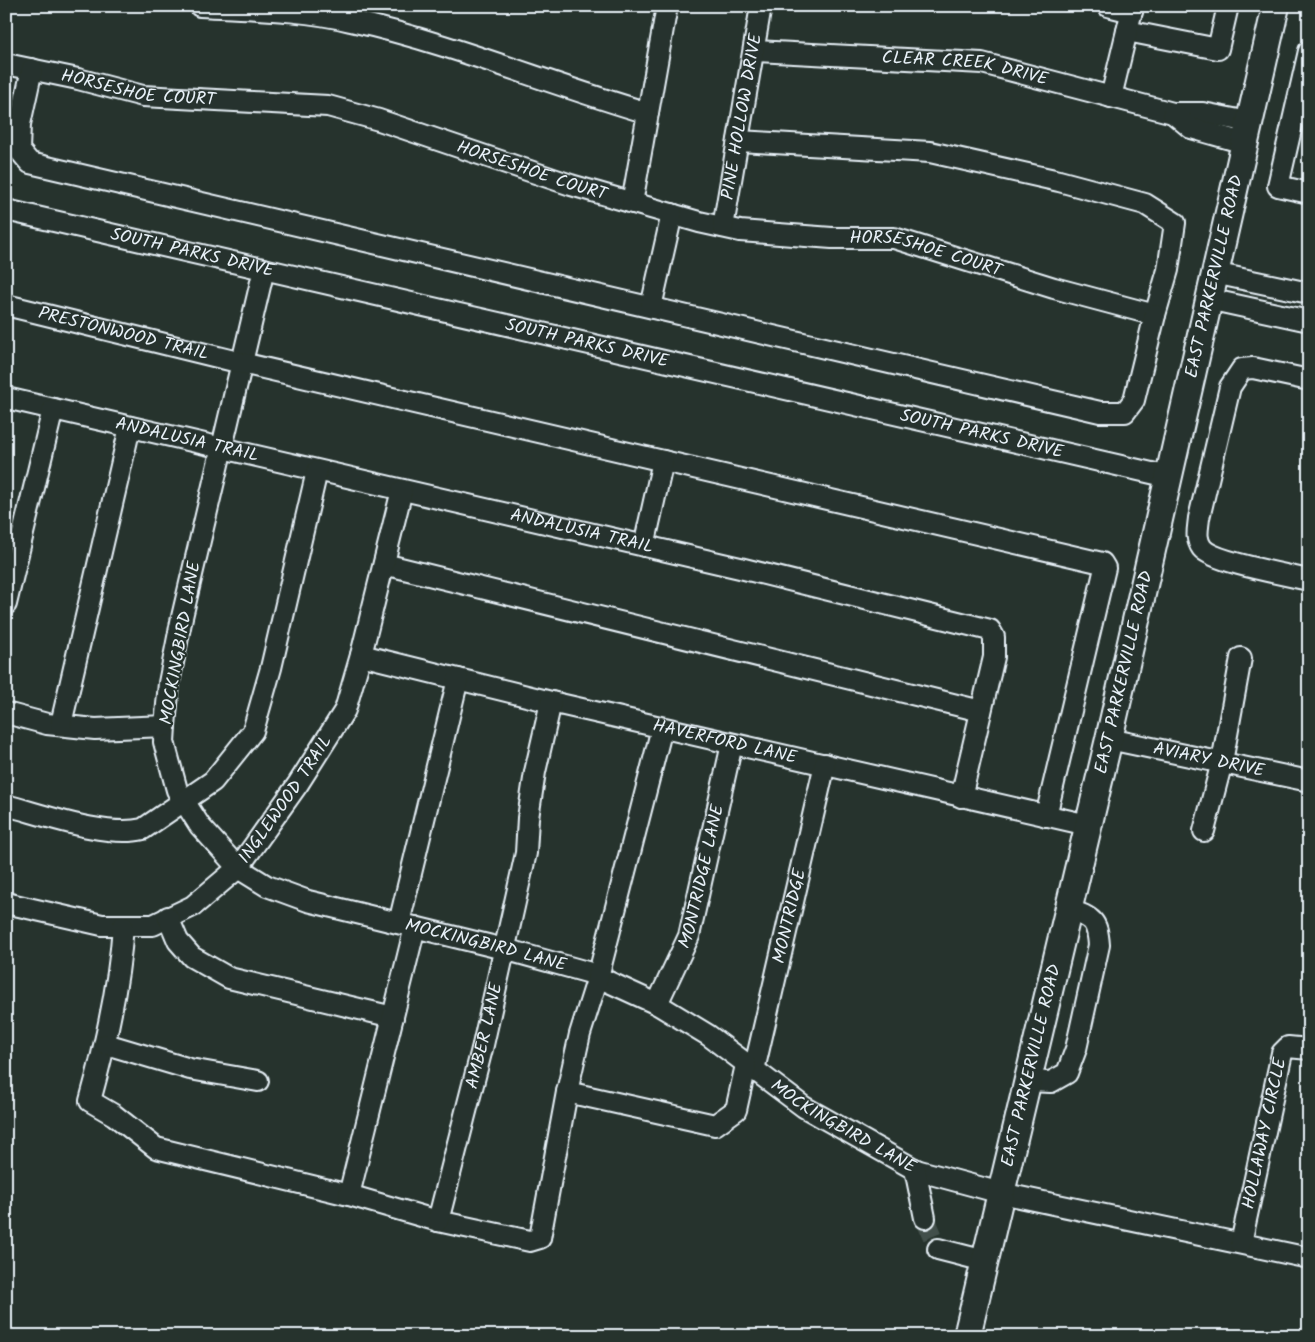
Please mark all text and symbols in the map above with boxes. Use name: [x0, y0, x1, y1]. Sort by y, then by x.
street label: PINE HOLLOW DRIVE: [713, 31, 771, 202]
street label: CLEAR CREEK DRIVE: [881, 43, 1052, 94]
street label: HORSESHOE COURT: [58, 61, 218, 114]
street label: HORSESHOE COURT: [453, 133, 612, 210]
street label: EAST PARKERVILLE ROAD: [1177, 172, 1252, 381]
street label: SOUTH PARKS DRIVE: [108, 220, 277, 286]
street label: HORSESHOE COURT: [849, 224, 1007, 286]
street label: PRESTONWOOD TRAIL: [35, 299, 212, 369]
street label: SOUTH PARKS DRIVE: [502, 311, 672, 376]
street label: SOUTH PARKS DRIVE: [897, 401, 1067, 467]
street label: ANDALUSIA TRAIL: [113, 409, 262, 471]
street label: ANDALUSIA TRAIL: [507, 501, 656, 562]
street label: MOCKINGBIRD LANE: [152, 559, 210, 727]
street label: EAST PARKERVILLE ROAD: [1087, 568, 1161, 777]
street label: HAVERFORD LANE: [650, 711, 800, 772]
street label: INGLEWOOD TRAIL: [231, 729, 340, 870]
street label: AVIARY DRIVE: [1151, 734, 1268, 786]
street label: MONTRIDGE LANE: [670, 801, 733, 954]
street label: MONTRIDGE: [765, 865, 815, 966]
street label: MOCKINGBIRD LANE: [402, 911, 570, 980]
street label: EAST PARKERVILLE ROAD: [993, 961, 1070, 1170]
street label: AMBER LANE: [458, 979, 511, 1092]
street label: HOLLAWAY CIRCLE: [1234, 1055, 1295, 1212]
street label: MOCKINGBIRD LANE: [764, 1072, 922, 1182]

